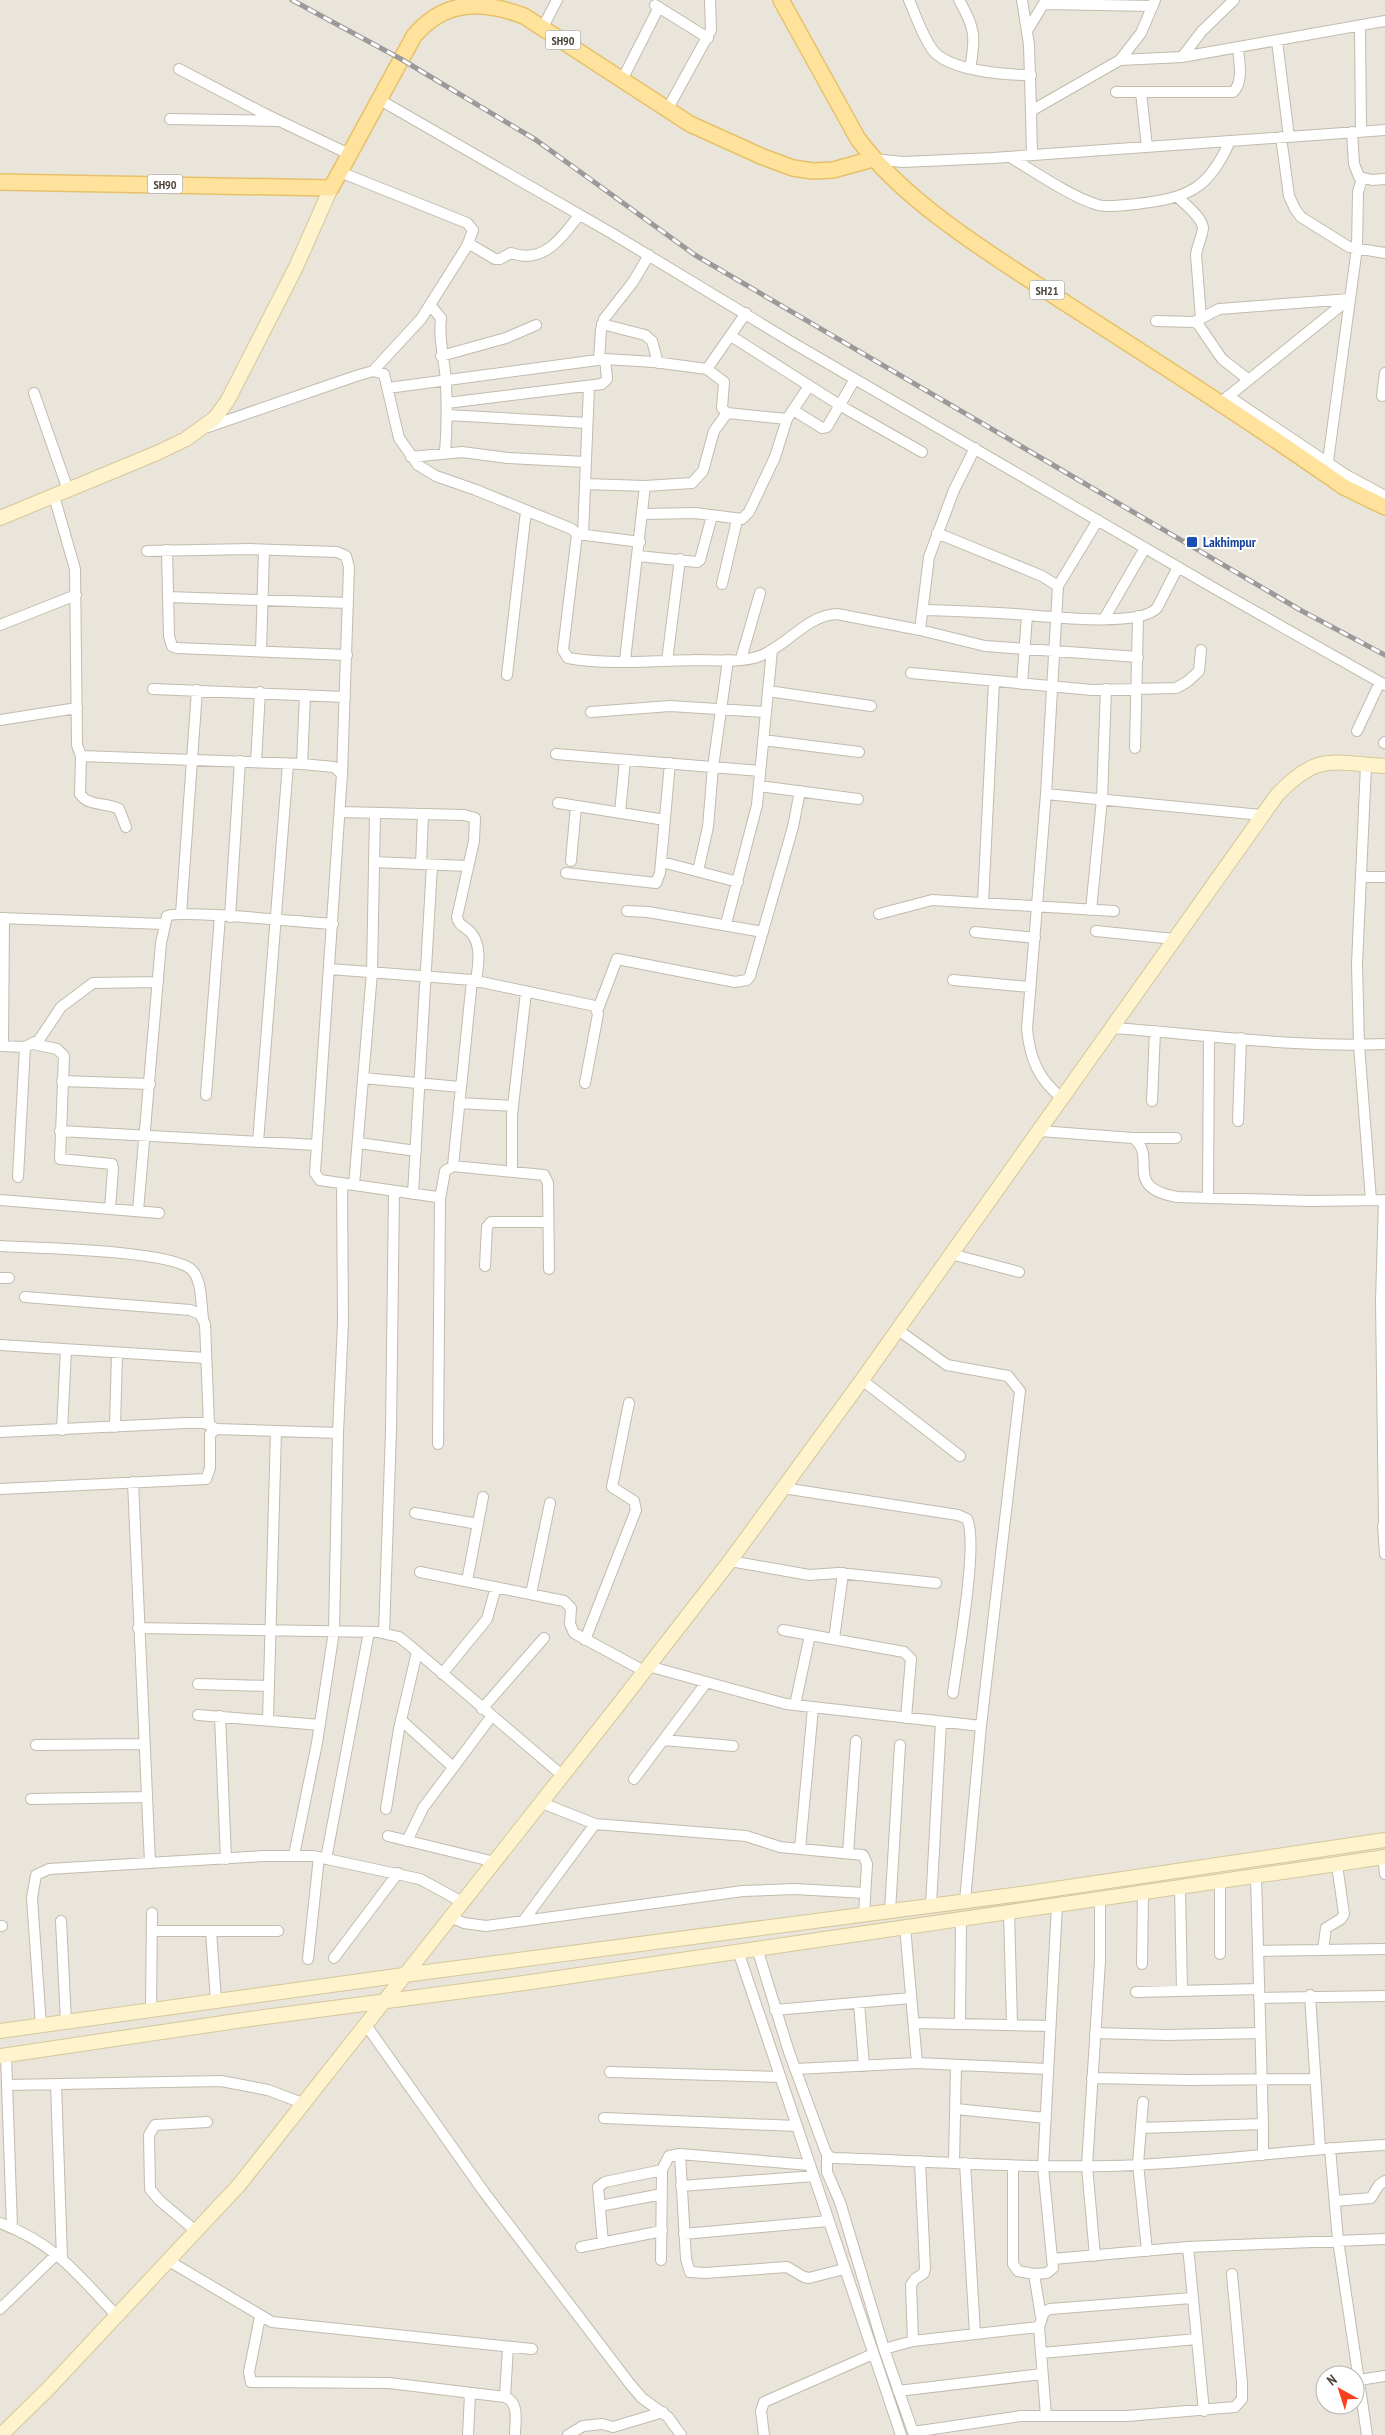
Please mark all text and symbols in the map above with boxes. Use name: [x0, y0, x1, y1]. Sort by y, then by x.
road number: SH90: [546, 30, 580, 50]
road number: SH90: [148, 174, 182, 193]
road number: SH21: [1030, 280, 1064, 300]
place label: Lakhimpur: [1203, 533, 1257, 551]
marker: Lakhimpur: [1185, 535, 1199, 549]
north arrow: [1315, 2365, 1365, 2415]
text: N: [1323, 2371, 1340, 2389]

